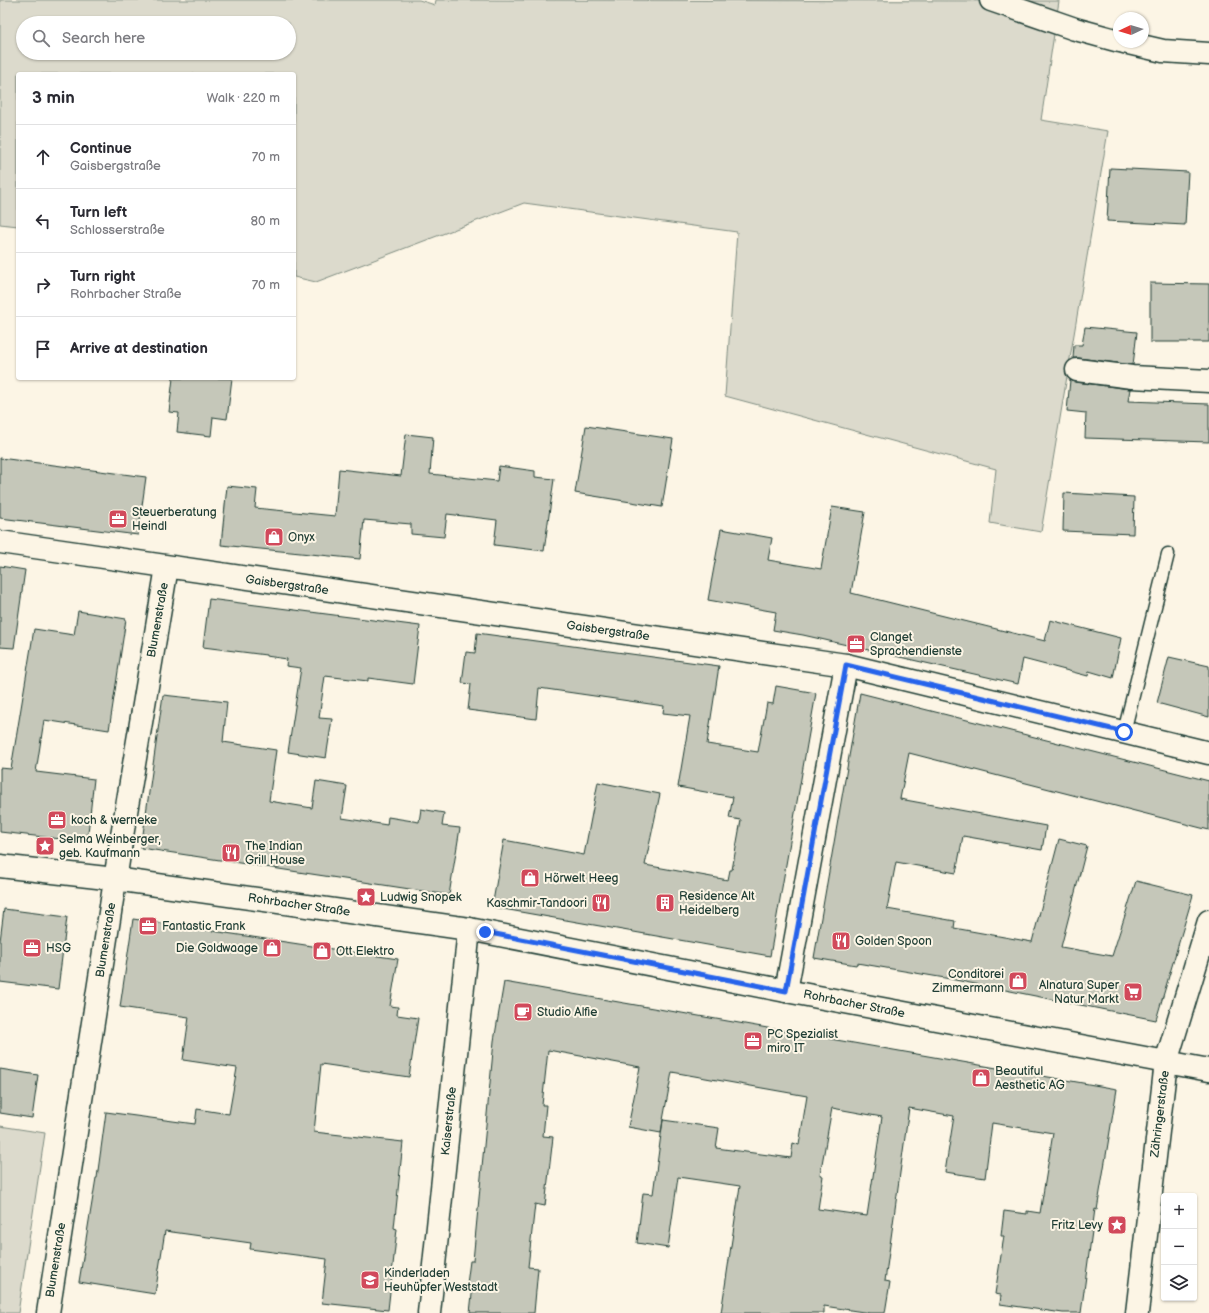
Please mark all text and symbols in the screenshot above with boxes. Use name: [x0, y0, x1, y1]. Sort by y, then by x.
north arrow: [1113, 12, 1149, 48]
search box: [16, 16, 296, 60]
icon: search: [30, 27, 52, 49]
text: Search here: [62, 29, 145, 48]
text: 3 min: [32, 88, 75, 108]
text: Walk · 220 m: [207, 90, 280, 106]
text: Continue: [70, 139, 132, 158]
icon: ahead: [32, 146, 54, 168]
text: 70 m: [252, 149, 280, 165]
text: Gaisbergstraße: [70, 158, 161, 174]
text: Turn left: [70, 203, 127, 222]
icon: left: [32, 210, 54, 232]
text: 80 m: [251, 213, 280, 229]
text: Schlosserstraße: [70, 222, 165, 238]
text: Turn right: [70, 267, 135, 286]
icon: right: [32, 274, 54, 296]
text: 70 m: [252, 277, 280, 293]
text: Rohrbacher Straße: [70, 286, 182, 302]
icon: arrive: [32, 338, 54, 360]
text: Arrive at destination: [70, 339, 208, 358]
place label: Steuerberatung Heindl: [132, 505, 217, 534]
office icon: Steuerberatung Heindl: [107, 508, 129, 530]
shop icon: Onyx: [263, 526, 285, 548]
place label: Onyx: [288, 530, 315, 545]
street label: Gaisbergstraße: [244, 572, 330, 598]
street label: Blumenstraße: [144, 581, 172, 659]
street label: Gaisbergstraße: [565, 618, 651, 644]
place label: Clanget Sprachendienste: [870, 630, 962, 659]
office icon: Clanget Sprachendienste: [845, 633, 867, 655]
route start: [1115, 723, 1133, 741]
office icon: koch & werneke: [46, 809, 68, 831]
place label: koch & werneke: [71, 813, 157, 828]
place label: Selma Weinberger, geb. Kaufmann: [59, 832, 161, 861]
place icon: Selma Weinberger, geb. Kaufmann: [34, 835, 56, 857]
place label: The Indian Grill House: [245, 839, 305, 868]
restaurant icon: The Indian Grill House: [220, 842, 242, 864]
shop icon: Hörwelt Heeg: [519, 867, 541, 889]
place label: Hörwelt Heeg: [544, 871, 619, 886]
place icon: Ludwig Snopek: [355, 886, 377, 908]
place label: Residence Alt Heidelberg: [679, 889, 755, 918]
street label: Rohrbacher Straße: [247, 890, 351, 920]
place label: Ludwig Snopek: [380, 890, 462, 905]
restaurant icon: Kaschmir-Tandoori: [590, 892, 612, 914]
building icon: Residence Alt Heidelberg: [654, 892, 676, 914]
place label: Kaschmir-Tandoori: [486, 896, 587, 911]
street label: Blumenstraße: [93, 901, 119, 979]
office icon: Fantastic Frank: [137, 915, 159, 937]
place label: Fantastic Frank: [162, 919, 245, 934]
route end: [476, 923, 494, 941]
restaurant icon: Golden Spoon: [830, 930, 852, 952]
place label: Golden Spoon: [855, 934, 932, 949]
office icon: HSG: [21, 937, 43, 959]
shop icon: Die Goldwaage: [261, 937, 283, 959]
shop icon: Ott Elektro: [311, 940, 333, 962]
place label: HSG: [46, 941, 71, 956]
place label: Die Goldwaage: [176, 941, 258, 956]
place label: Ott Elektro: [336, 944, 394, 959]
place label: Conditorei Zimmermann: [931, 967, 1004, 996]
shop icon: Conditorei Zimmermann: [1007, 970, 1029, 992]
place label: Alnatura Super Natur Markt: [1039, 978, 1120, 1007]
supermarket icon: Alnatura Super Natur Markt: [1122, 981, 1144, 1003]
street label: Rohrbacher Straße: [802, 987, 906, 1021]
cafe icon: Studio Alfie: [512, 1001, 534, 1023]
place label: Studio Alfie: [537, 1005, 597, 1020]
place label: PC Spezialist miro IT: [767, 1027, 838, 1056]
office icon: PC Spezialist miro IT: [742, 1030, 764, 1052]
place label: Beautiful Aesthetic AG: [995, 1064, 1065, 1093]
shop icon: Beautiful Aesthetic AG: [970, 1067, 992, 1089]
street label: Zähringerstraße: [1147, 1070, 1173, 1159]
street label: Kaiserstraße: [438, 1086, 460, 1156]
map controls: [1161, 1193, 1197, 1301]
button: +: [1161, 1193, 1197, 1229]
place icon: Fritz Levy: [1106, 1214, 1128, 1236]
place label: Fritz Levy: [1051, 1218, 1104, 1233]
street label: Blumenstraße: [43, 1221, 69, 1299]
button: −: [1161, 1229, 1197, 1265]
button: layers: [1161, 1265, 1197, 1301]
place label: Kinderladen Heuhüpfer Weststadt: [384, 1266, 498, 1295]
school or university icon: Kinderladen Heuhüpfer Weststadt: [359, 1269, 381, 1291]

